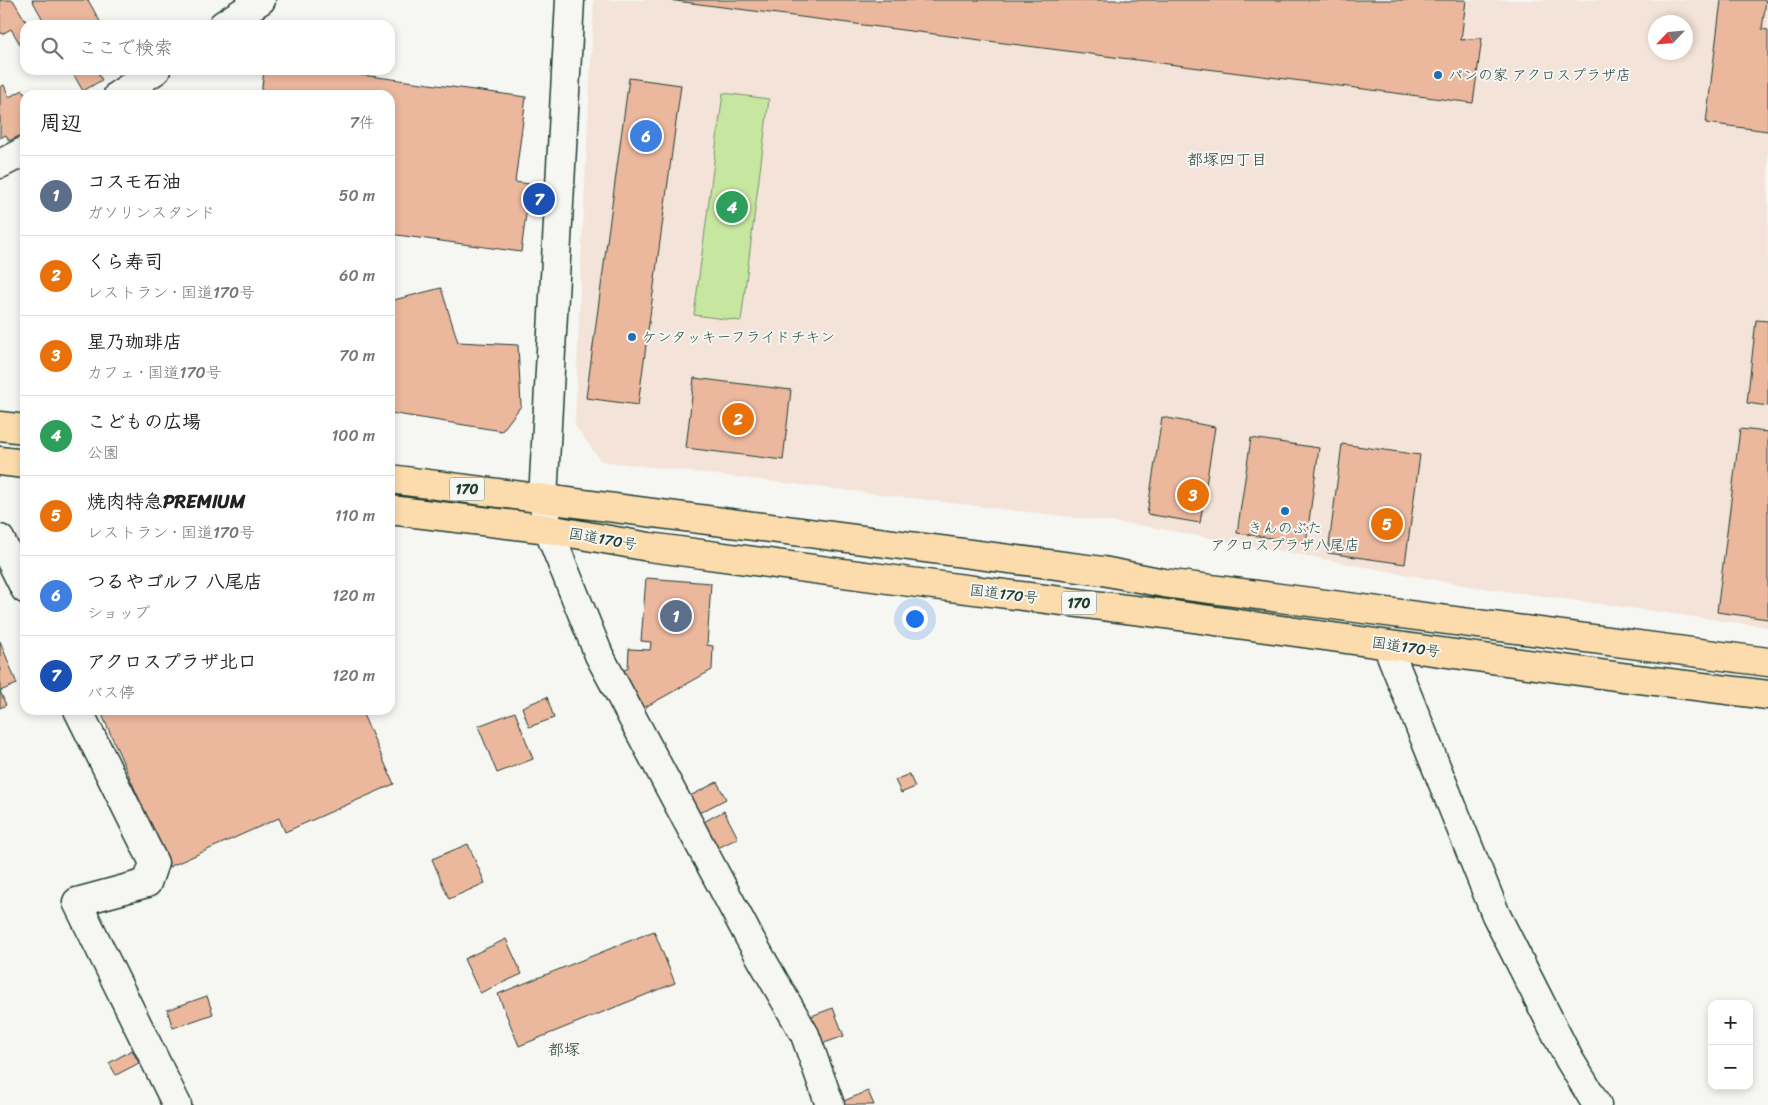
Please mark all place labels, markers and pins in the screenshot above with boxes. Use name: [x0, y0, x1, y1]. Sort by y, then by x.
place label: パンの家 アクロスプラザ店: [1448, 62, 1631, 88]
marker: パンの家 アクロスプラザ店: [1432, 69, 1444, 81]
pin: 6: [630, 117, 662, 155]
pin: 7: [523, 180, 555, 218]
pin: 4: [716, 188, 748, 226]
place label: ケンタッキーフライドチキン: [642, 324, 835, 350]
marker: ケンタッキーフライドチキン: [626, 331, 638, 343]
pin: 2: [722, 400, 754, 438]
pin: 3: [1177, 476, 1209, 514]
marker: きんのぶた アクロスプラザ八尾店: [1279, 505, 1291, 517]
pin: 5: [1371, 505, 1403, 543]
place label: きんのぶた アクロスプラザ八尾店: [1210, 515, 1360, 558]
pin: 1: [660, 597, 692, 635]

